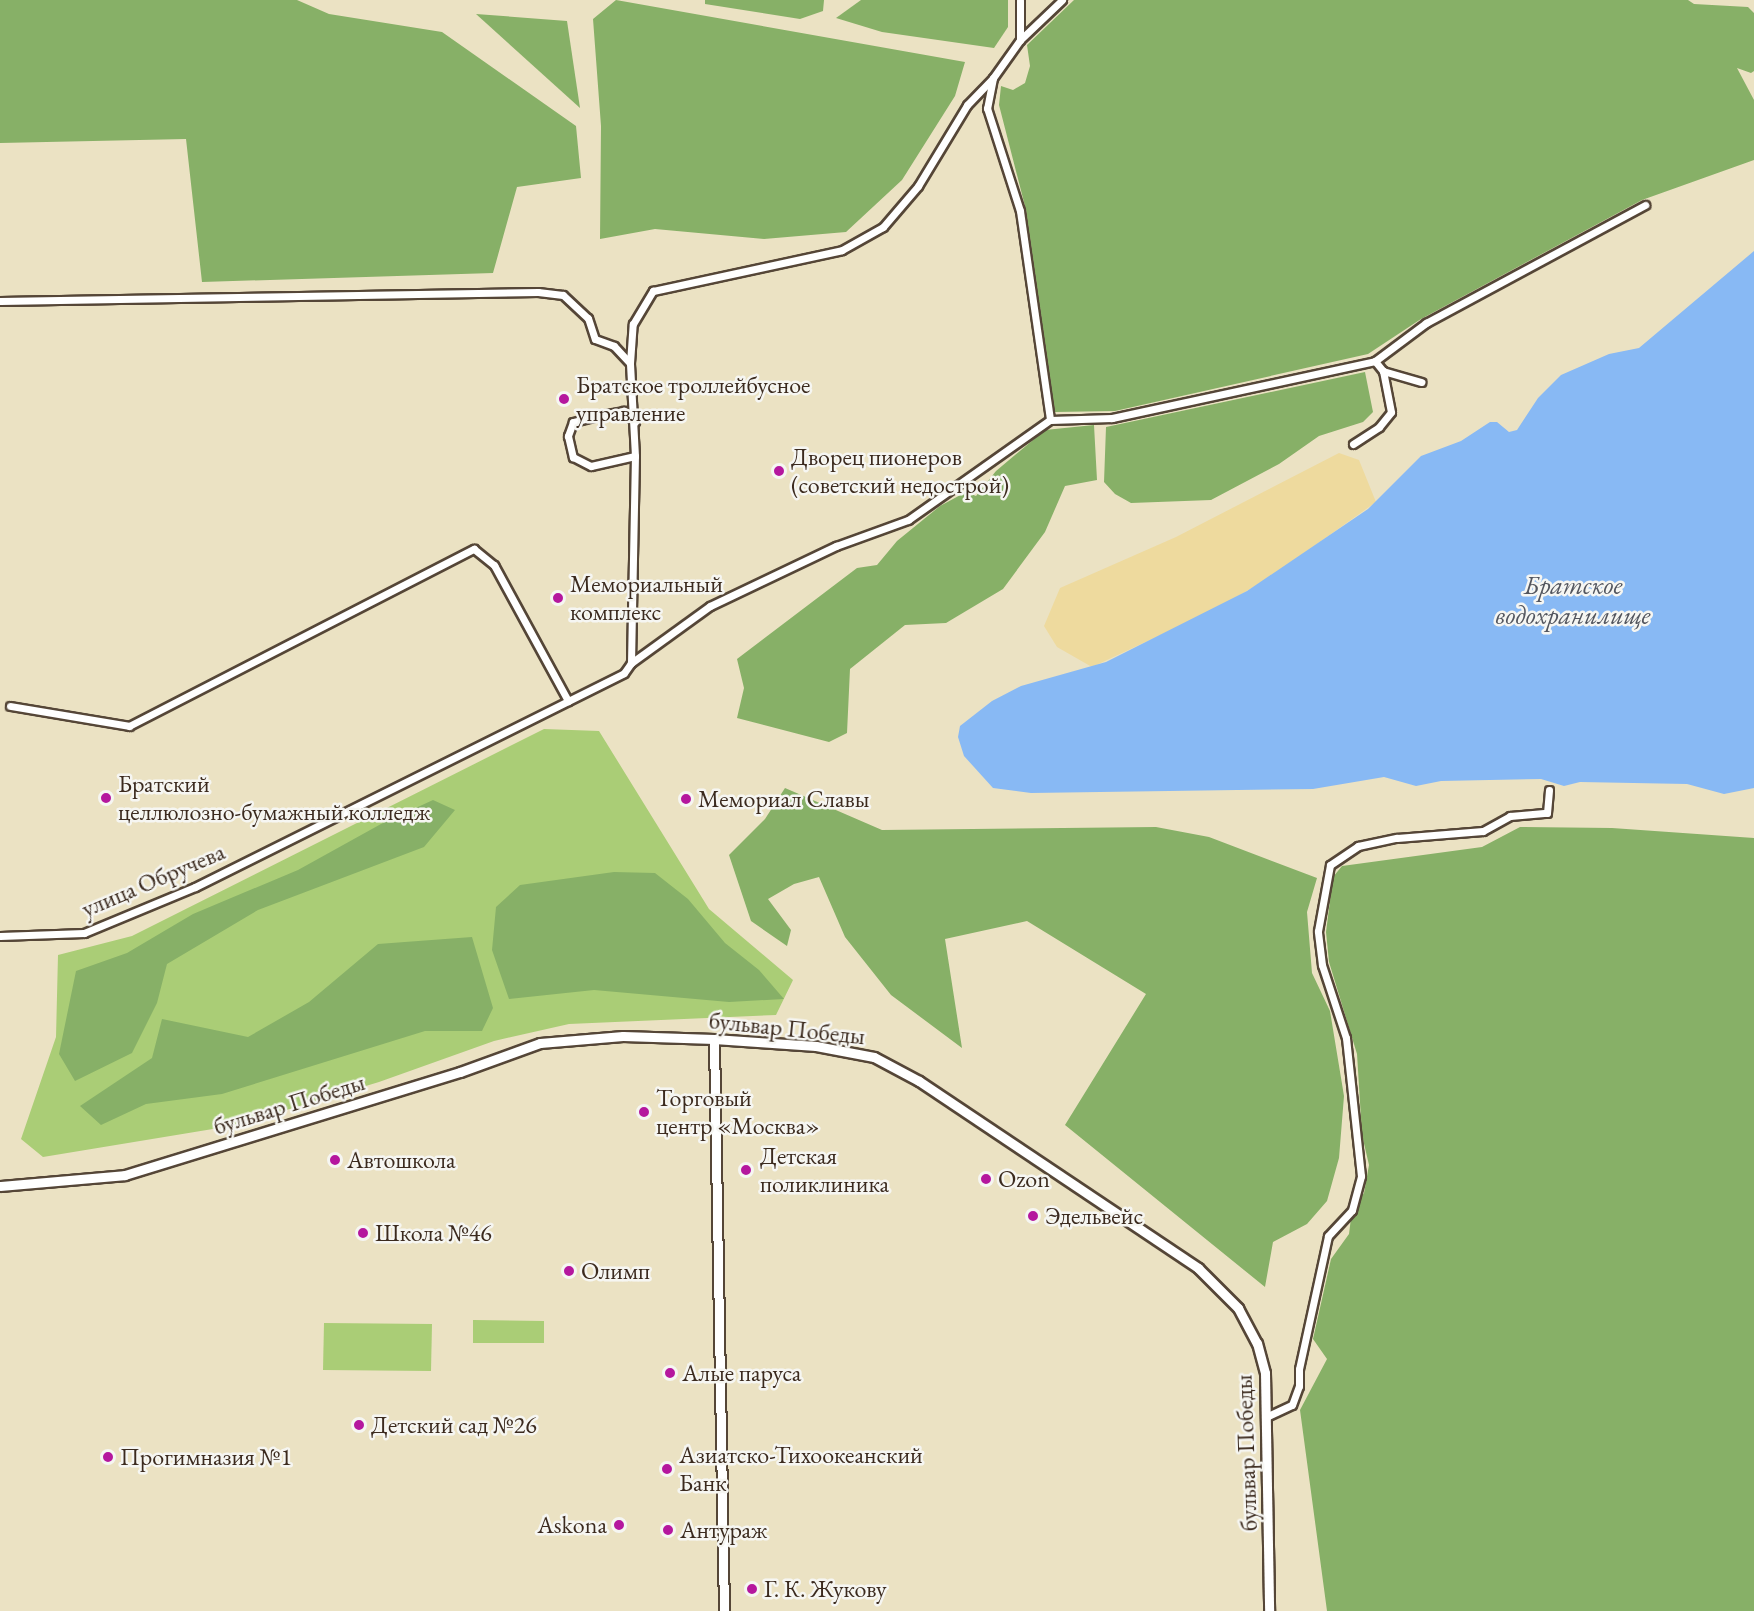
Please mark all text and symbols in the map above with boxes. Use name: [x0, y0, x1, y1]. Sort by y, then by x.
place label: Братское троллейбусное управление: [576, 371, 810, 427]
marker: Братское троллейбусное управление: [557, 392, 571, 406]
place label: Дворец пионеров (советский недострой): [791, 443, 1009, 499]
marker: Дворец пионеров (советский недострой): [772, 464, 786, 478]
place label: Мемориальный комплекс: [570, 570, 723, 626]
water label: Братское водохранилище: [1496, 570, 1650, 632]
marker: Мемориальный комплекс: [551, 591, 565, 605]
place label: Братский целлюлозно-бумажный колледж: [118, 770, 431, 826]
place label: Мемориал Славы: [698, 785, 869, 813]
marker: Братский целлюлозно-бумажный колледж: [99, 791, 113, 805]
marker: Мемориал Славы: [679, 792, 693, 806]
street label: улица Обручева: [77, 837, 229, 923]
street label: бульвар Победы: [708, 1005, 866, 1051]
street label: бульвар Победы: [210, 1067, 368, 1141]
place label: Торговый центр «Москва»: [656, 1084, 820, 1140]
marker: Торговый центр «Москва»: [637, 1105, 651, 1119]
place label: Детская поликлиника: [760, 1142, 889, 1198]
place label: Автошкола: [347, 1146, 456, 1174]
marker: Автошкола: [328, 1153, 342, 1167]
marker: Детская поликлиника: [737, 1161, 755, 1179]
place label: Ozon: [998, 1165, 1050, 1193]
marker: Ozon: [979, 1172, 993, 1186]
place label: Эдельвейс: [1045, 1202, 1143, 1230]
marker: Эдельвейс: [1026, 1209, 1040, 1223]
place label: Школа №46: [375, 1219, 492, 1247]
marker: Школа №46: [356, 1226, 370, 1240]
place label: Олимп: [581, 1257, 650, 1285]
marker: Олимп: [562, 1264, 576, 1278]
place label: Алые паруса: [682, 1359, 801, 1387]
marker: Алые паруса: [663, 1366, 677, 1380]
street label: бульвар Победы: [1229, 1374, 1263, 1532]
place label: Детский сад №26: [371, 1411, 537, 1439]
marker: Детский сад №26: [352, 1418, 366, 1432]
place label: Азиатско-Тихоокеанский Банк: [679, 1441, 923, 1497]
place label: Прогимназия №1: [120, 1443, 292, 1471]
marker: Прогимназия №1: [101, 1450, 115, 1464]
marker: Азиатско-Тихоокеанский Банк: [660, 1462, 674, 1476]
place label: Askona: [537, 1511, 607, 1539]
place label: Антураж: [680, 1516, 767, 1544]
marker: Askona: [612, 1518, 626, 1532]
marker: Антураж: [661, 1523, 675, 1537]
place label: Г. К. Жукову: [764, 1575, 887, 1603]
marker: Г. К. Жукову: [745, 1582, 759, 1596]

